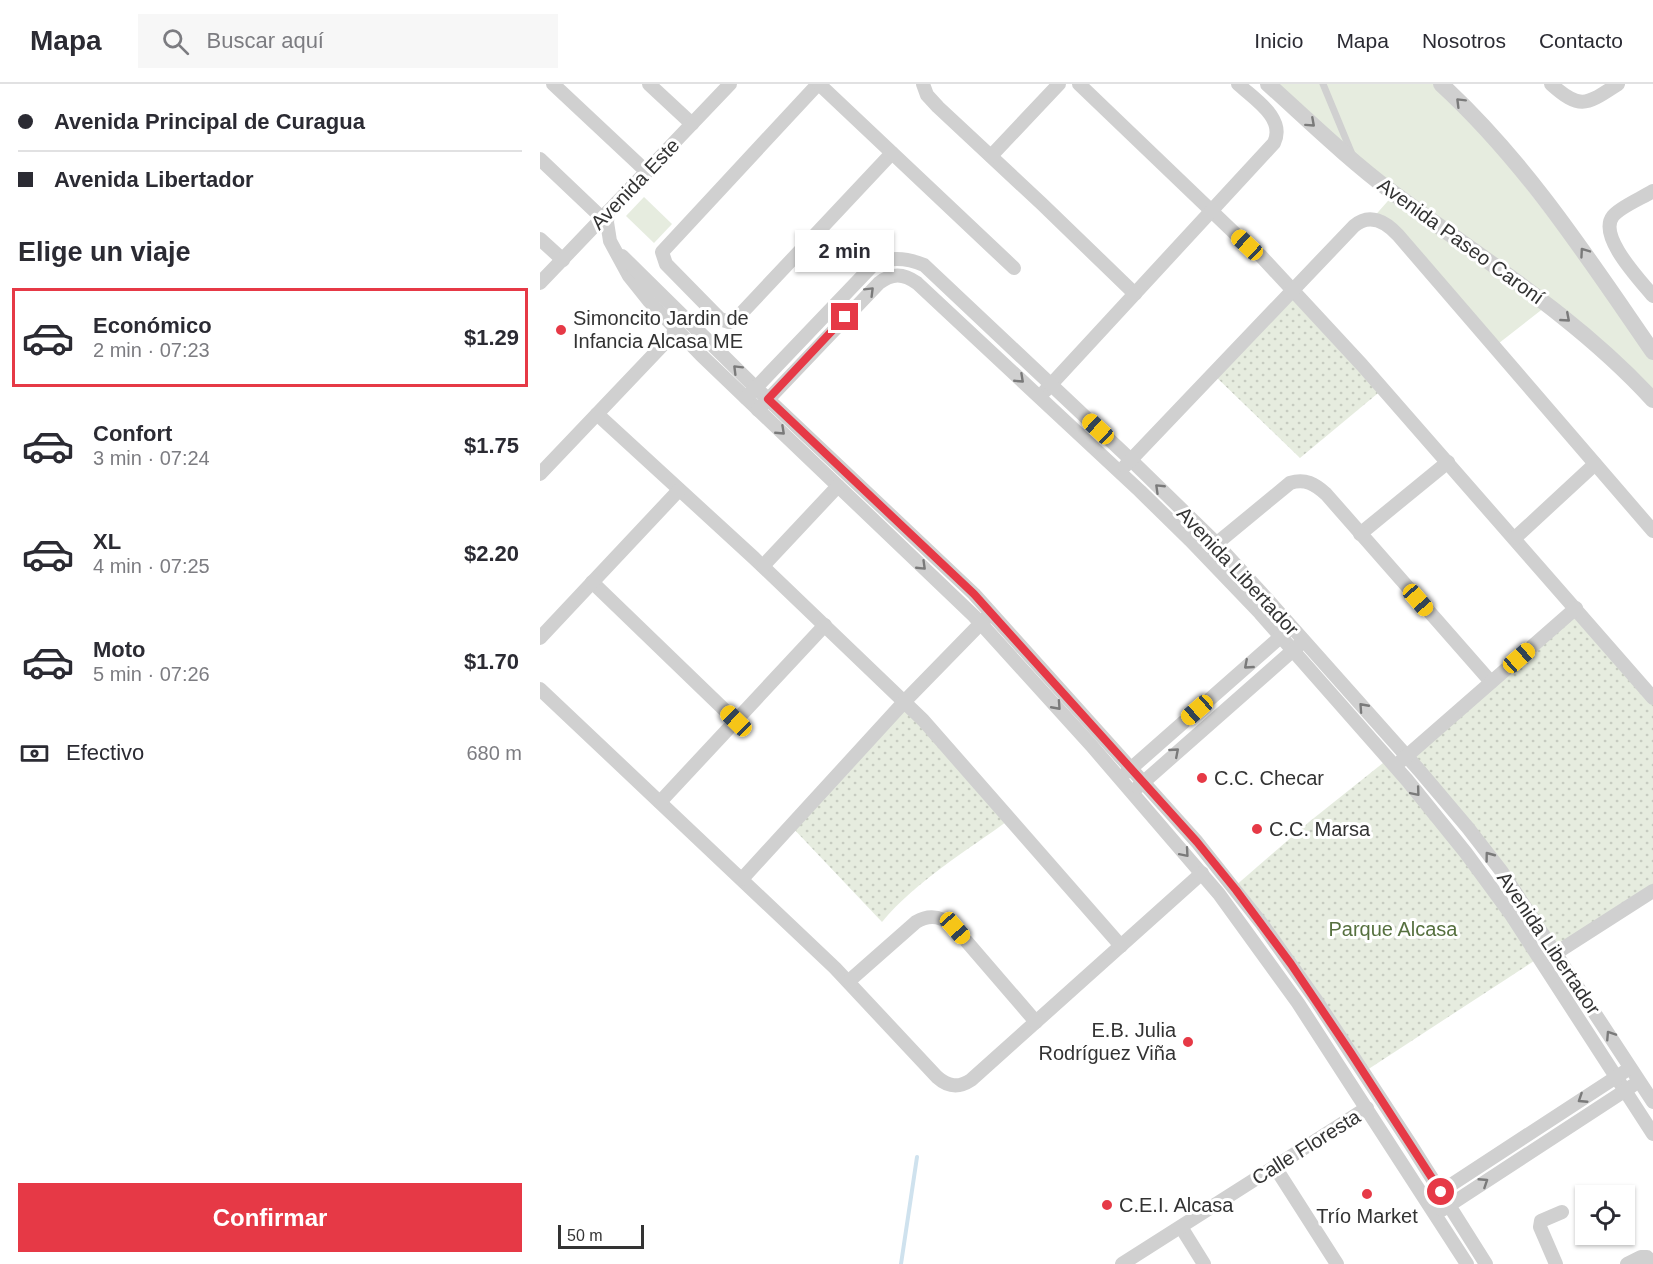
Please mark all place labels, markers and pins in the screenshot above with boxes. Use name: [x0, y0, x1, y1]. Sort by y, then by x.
place label: Simoncito Jardin de Infancia Alcasa ME: [573, 307, 749, 352]
marker: Simoncito Jardin de Infancia Alcasa ME: [554, 323, 568, 337]
place label: C.C. Checar: [1214, 767, 1324, 789]
marker: C.C. Checar: [1195, 771, 1209, 785]
place label: C.C. Marsa: [1269, 818, 1371, 840]
marker: C.C. Marsa: [1250, 822, 1264, 836]
place label: E.B. Julia Rodríguez Viña: [1039, 1019, 1177, 1064]
marker: E.B. Julia Rodríguez Viña: [1181, 1035, 1195, 1049]
marker: Trío Market: [1360, 1187, 1374, 1201]
place label: C.E.I. Alcasa: [1119, 1194, 1234, 1216]
marker: C.E.I. Alcasa: [1100, 1198, 1114, 1212]
place label: Trío Market: [1316, 1205, 1418, 1227]

